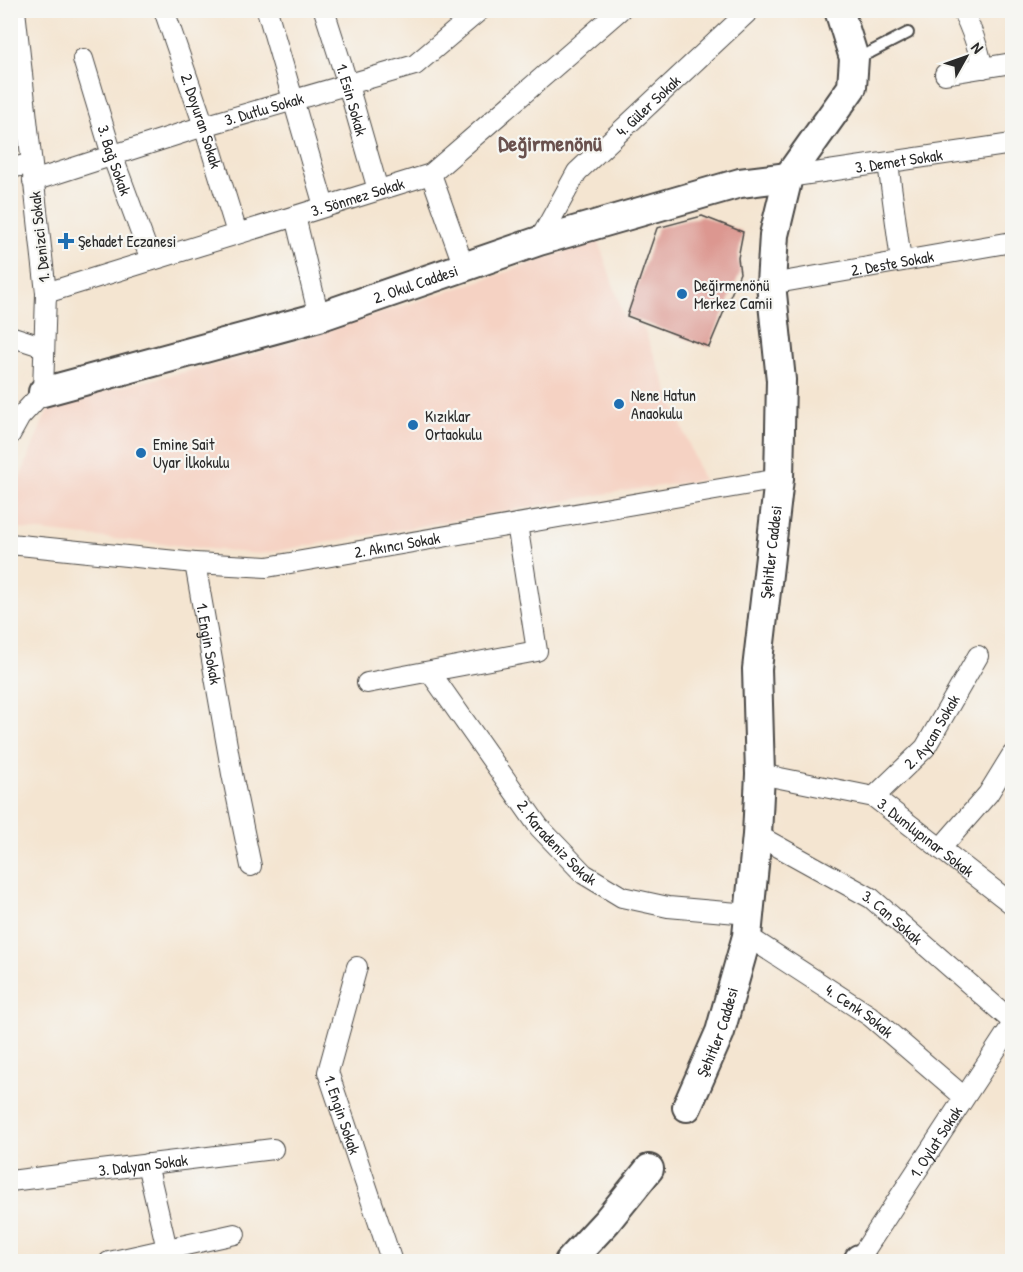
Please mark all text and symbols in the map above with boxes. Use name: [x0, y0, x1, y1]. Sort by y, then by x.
north arrow: [936, 27, 996, 87]
text: N: [966, 37, 989, 58]
street label: 1. Esin Sokak: [331, 61, 373, 139]
street label: 2. Doyuran Sokak: [176, 70, 227, 171]
street label: 4. Güler Sokak: [611, 70, 685, 141]
street label: 3. Dutlu Sokak: [222, 87, 306, 131]
street label: 3. Bağ Sokak: [93, 122, 137, 199]
district label: Değirmenönü: [498, 128, 602, 159]
street label: 3. Demet Sokak: [854, 143, 944, 178]
street label: 3. Sönmez Sokak: [308, 172, 407, 221]
street label: 1. Denizci Sokak: [23, 190, 55, 284]
place label: Şehadet Eczanesi: [78, 230, 176, 252]
marker: Şehadet Eczanesi: [59, 234, 73, 248]
street label: 2. Deste Sokak: [849, 245, 936, 281]
street label: 2. Okul Caddesi: [370, 259, 461, 309]
place label: Değirmenönü Merkez Camii: [694, 274, 773, 314]
marker: Değirmenönü Merkez Camii: [675, 287, 689, 301]
place label: Nene Hatun Anaokulu: [631, 384, 696, 424]
marker: Nene Hatun Anaokulu: [612, 397, 626, 411]
place label: Kızıklar Ortaokulu: [425, 405, 483, 445]
marker: Kızıklar Ortaokulu: [406, 418, 420, 432]
place label: Emine Sait Uyar İlkokulu: [153, 433, 230, 473]
marker: Emine Sait Uyar İlkokulu: [134, 446, 148, 460]
street label: Şehitler Caddesi: [754, 504, 787, 600]
street label: 2. Akıncı Sokak: [352, 526, 442, 563]
street label: 1. Engin Sokak: [191, 601, 227, 687]
street label: 2. Aycan Sokak: [899, 690, 965, 774]
street label: 3. Dumlupınar Sokak: [873, 793, 979, 882]
street label: 2. Karadeniz Sokak: [512, 795, 601, 890]
street label: 3. Can Sokak: [859, 884, 928, 950]
street label: 4. Cenk Sokak: [821, 979, 899, 1043]
street label: Şehitler Caddesi: [691, 985, 743, 1080]
street label: 1. Engin Sokak: [319, 1072, 366, 1158]
street label: 1. Oylat Sokak: [904, 1101, 967, 1182]
street label: 3. Dalyan Sokak: [97, 1148, 189, 1181]

